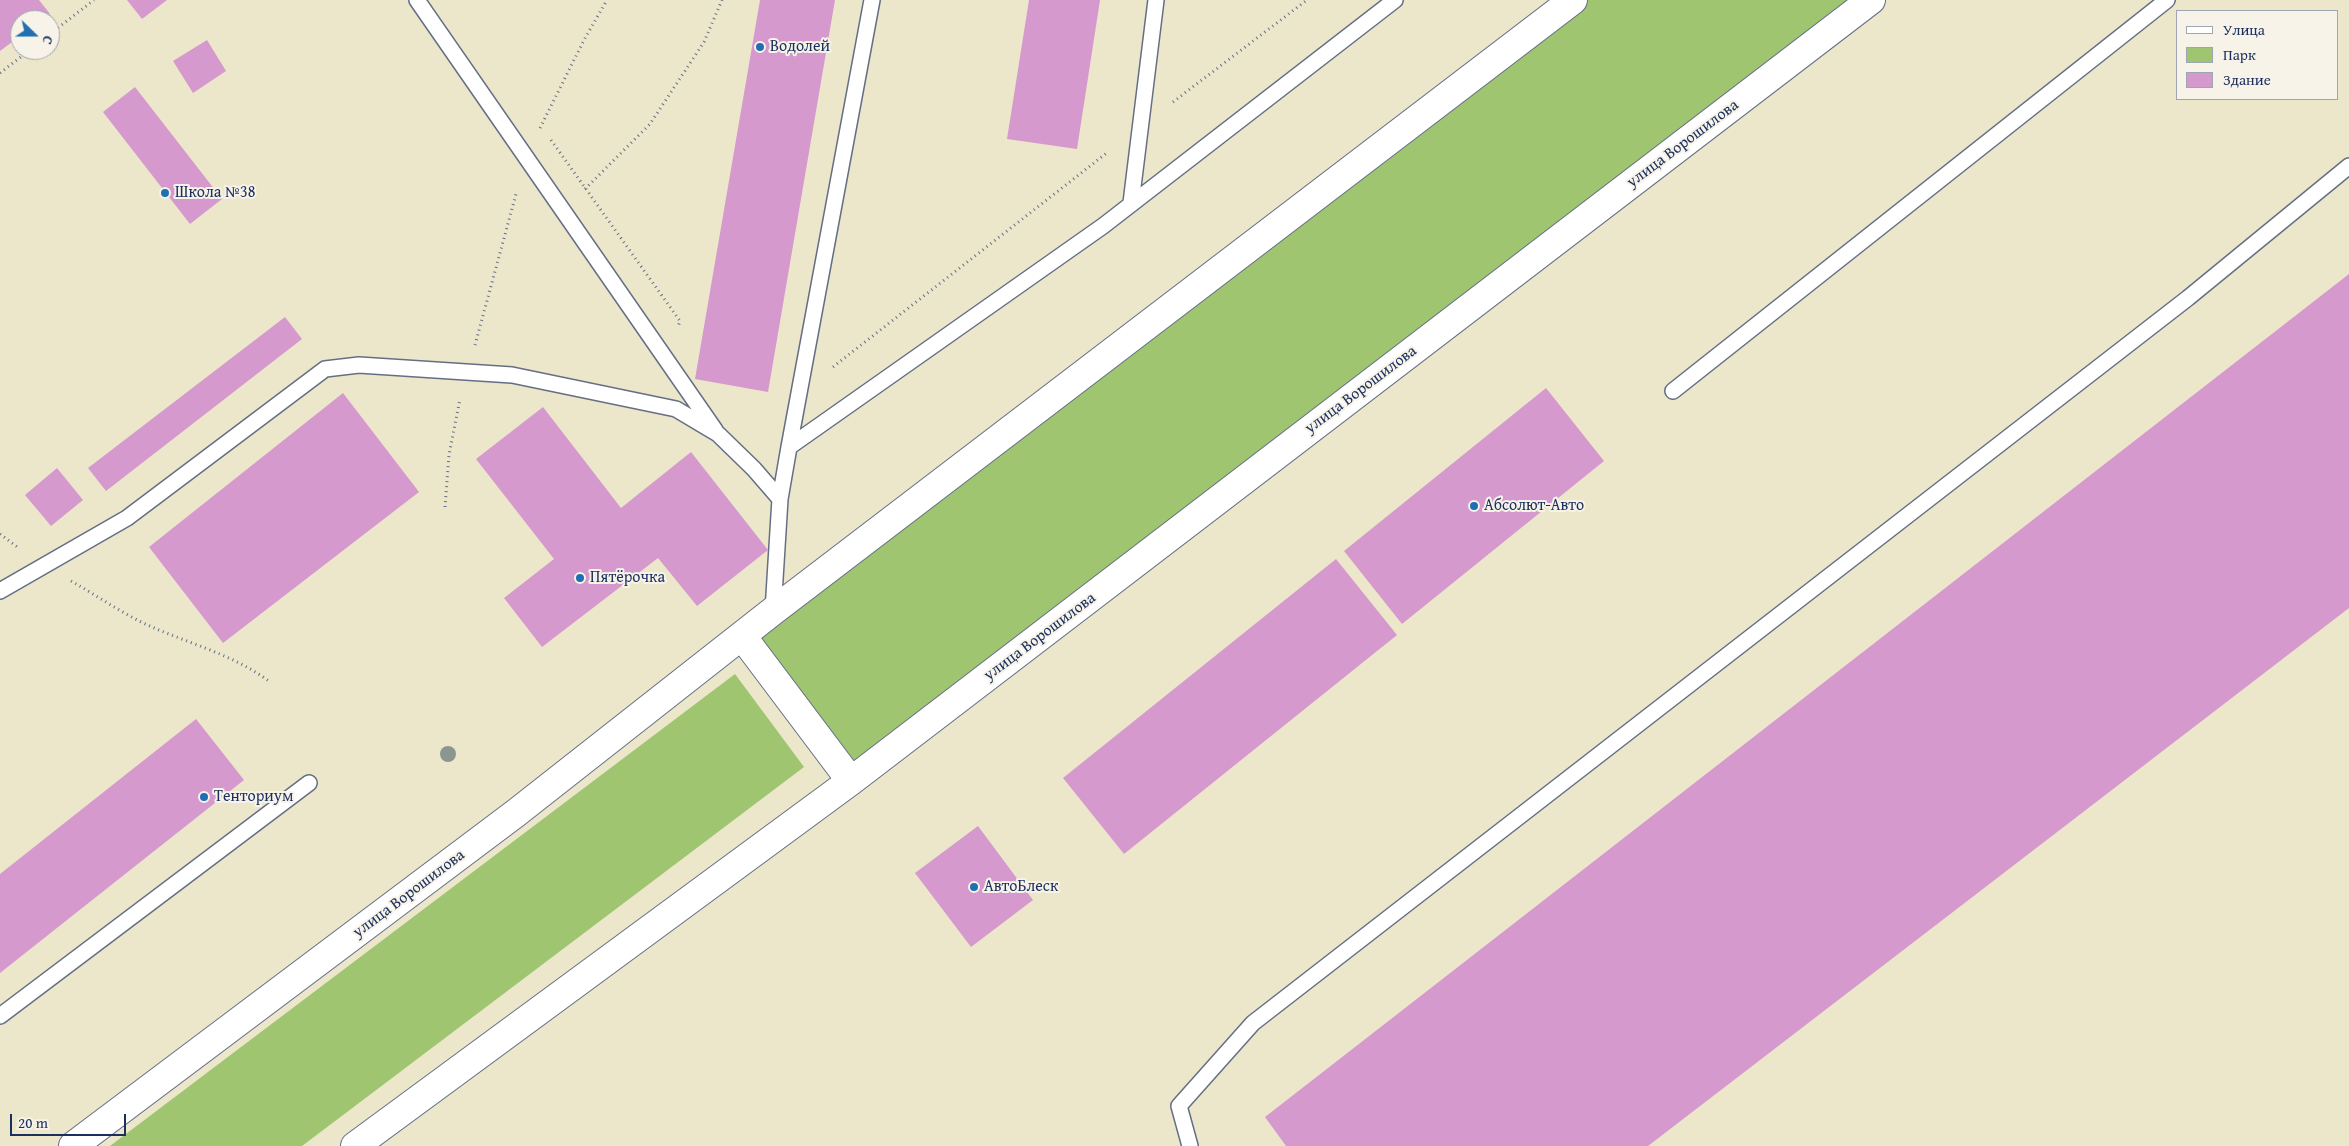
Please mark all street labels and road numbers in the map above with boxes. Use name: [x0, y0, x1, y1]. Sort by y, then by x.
street label: улица Ворошилова: [1623, 96, 1743, 192]
street label: улица Ворошилова: [1301, 342, 1421, 438]
street label: улица Ворошилова: [980, 589, 1100, 685]
street label: улица Ворошилова: [349, 846, 469, 942]

